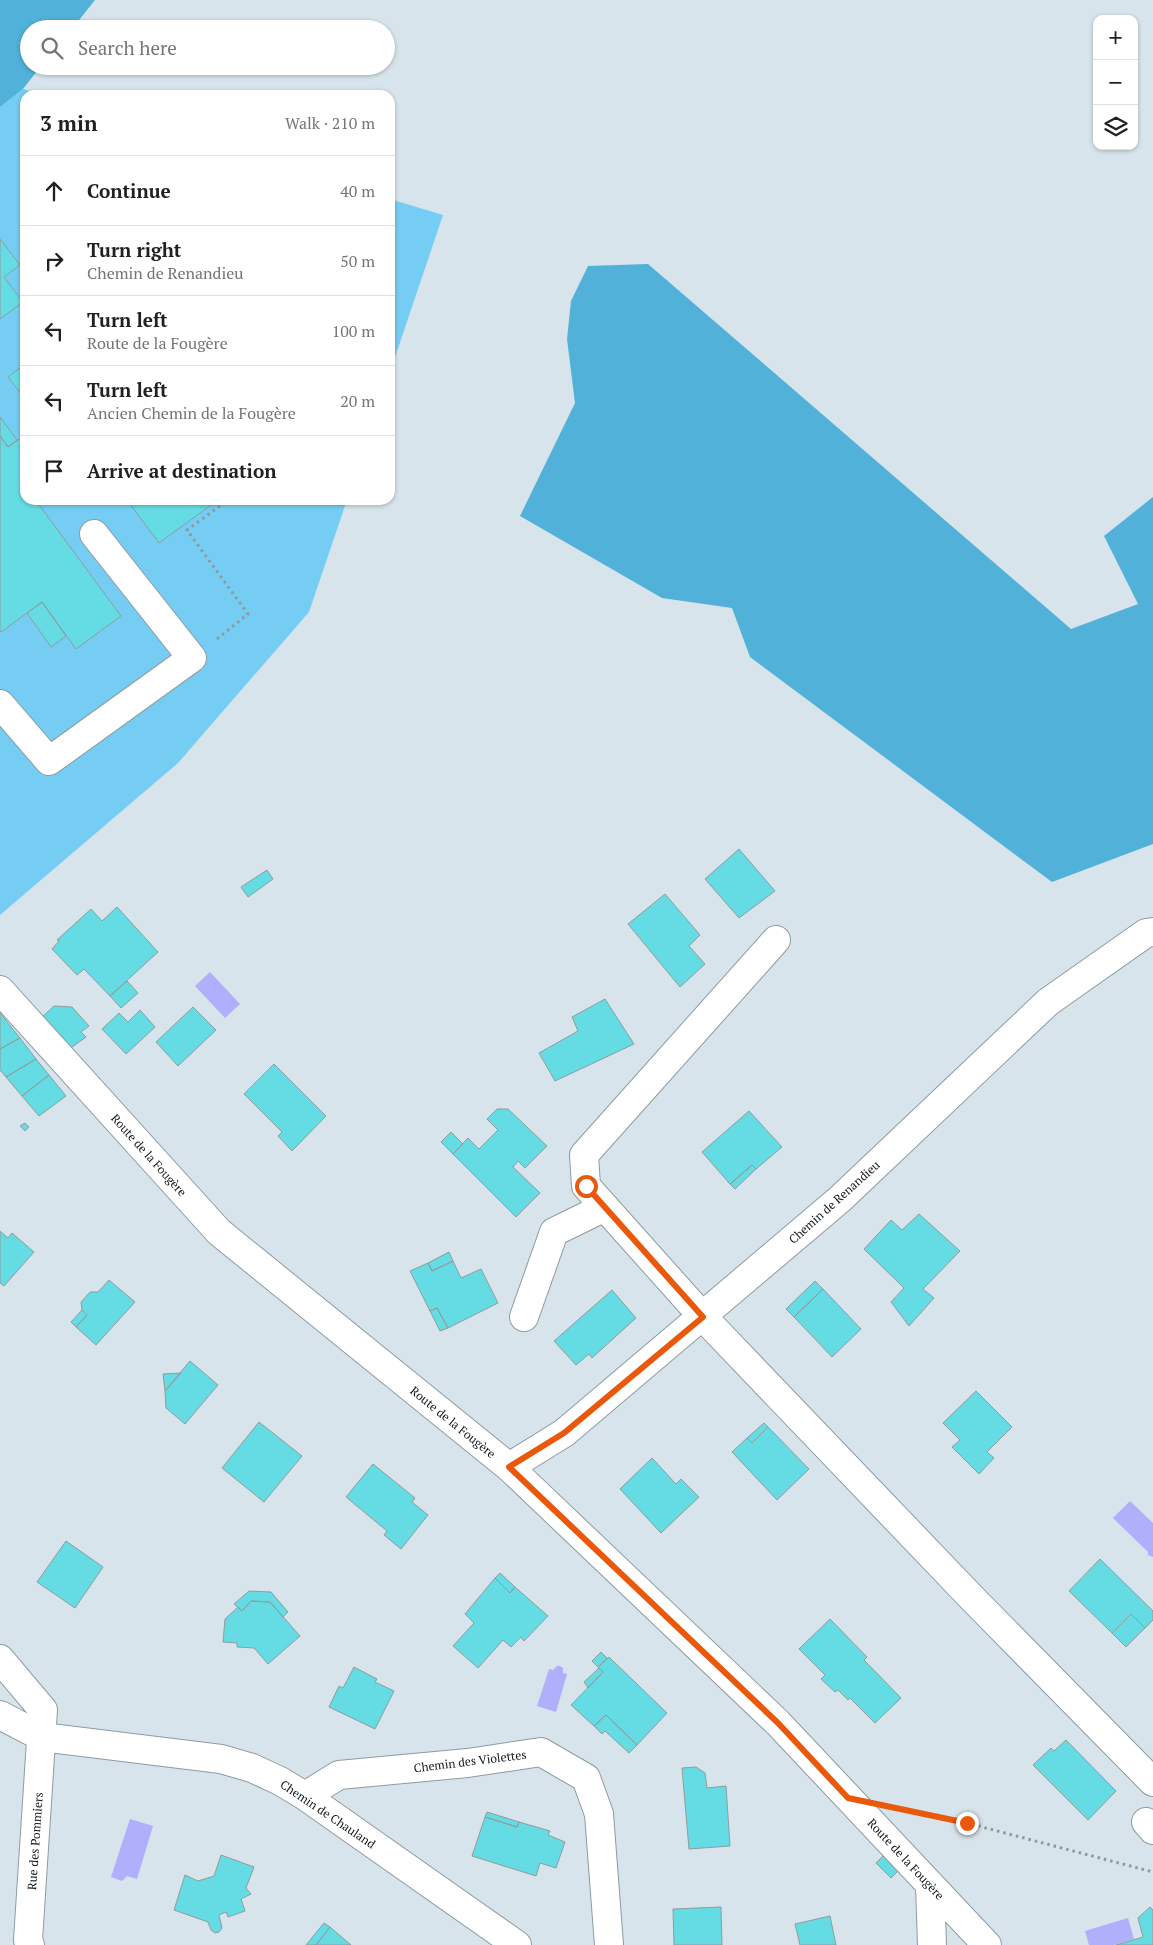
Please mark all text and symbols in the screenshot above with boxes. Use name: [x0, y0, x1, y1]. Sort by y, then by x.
map controls: [1093, 15, 1138, 150]
button: +: [1093, 15, 1138, 60]
search box: [20, 20, 395, 75]
icon: search: [38, 34, 66, 62]
text: Search here: [78, 35, 177, 60]
button: −: [1093, 60, 1138, 105]
button: layers: [1093, 105, 1138, 150]
text: 3 min: [40, 109, 97, 137]
text: Walk · 210 m: [285, 112, 375, 134]
icon: ahead: [40, 177, 68, 205]
text: Continue: [87, 178, 171, 203]
text: 40 m: [340, 180, 375, 202]
text: Turn right: [87, 237, 181, 262]
icon: right: [40, 247, 68, 275]
text: 50 m: [340, 250, 375, 272]
text: Chemin de Renandieu: [87, 262, 244, 284]
text: Turn left: [87, 307, 168, 332]
icon: left: [40, 317, 68, 345]
text: 100 m: [332, 320, 375, 342]
text: Route de la Fougère: [87, 332, 228, 354]
text: Turn left: [87, 377, 168, 402]
icon: left: [40, 387, 68, 415]
text: 20 m: [340, 390, 375, 412]
text: Ancien Chemin de la Fougère: [87, 402, 296, 424]
icon: arrive: [40, 457, 68, 485]
text: Arrive at destination: [87, 458, 276, 483]
street label: Route de la Fougère: [108, 1111, 190, 1199]
street label: Chemin de Renandieu: [785, 1157, 883, 1247]
route start: [575, 1175, 598, 1198]
street label: Route de la Fougère: [407, 1383, 499, 1461]
street label: Chemin des Violettes: [413, 1747, 527, 1775]
street label: Chemin de Chauland: [278, 1777, 379, 1852]
street label: Rue des Pommiers: [24, 1792, 46, 1890]
route end: [956, 1812, 979, 1835]
street label: Route de la Fougère: [865, 1815, 947, 1903]

